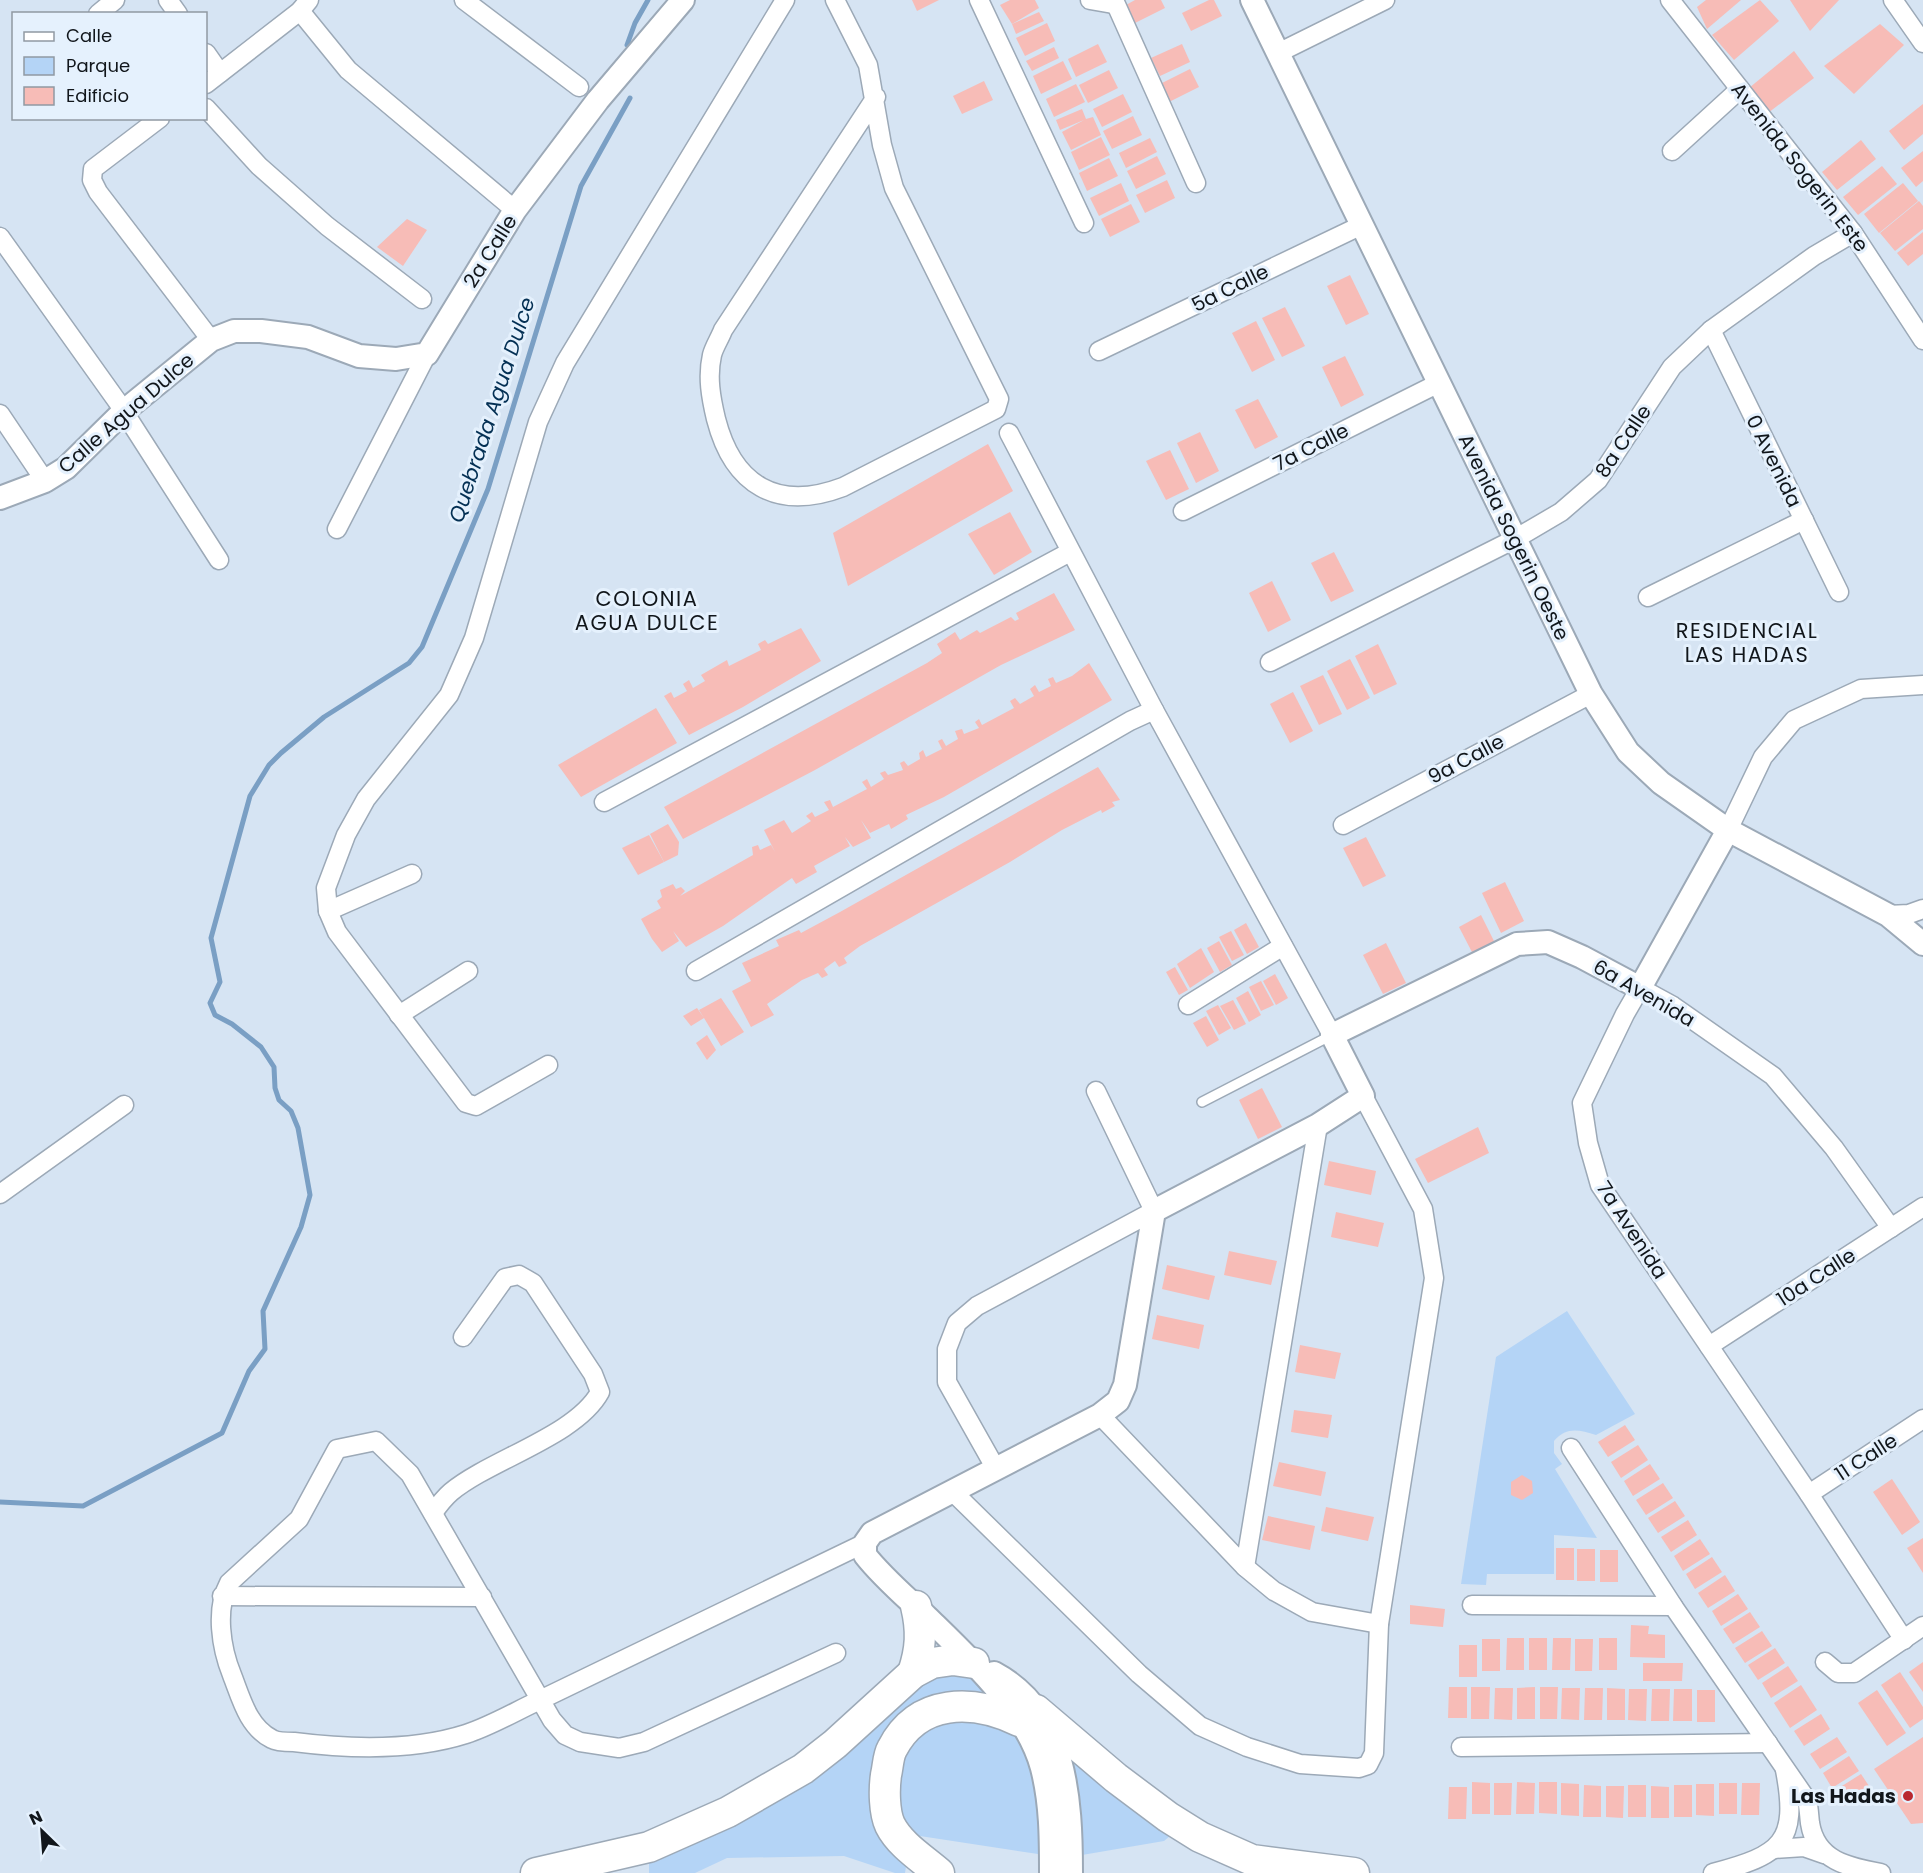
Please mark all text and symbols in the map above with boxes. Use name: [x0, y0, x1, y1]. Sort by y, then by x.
legend: [12, 12, 207, 120]
text: Calle: [66, 23, 112, 48]
text: Parque: [66, 53, 130, 78]
street label: Avenida Sogerin Este: [1725, 76, 1875, 258]
text: Edificio: [66, 83, 129, 108]
street label: 2a Calle: [457, 209, 523, 293]
street label: 5a Calle: [1187, 257, 1273, 319]
water label: Quebrada Agua Dulce: [441, 293, 542, 526]
street label: Calle Agua Dulce: [52, 346, 200, 480]
street label: 8a Calle: [1588, 399, 1658, 483]
street label: 0 Avenida: [1740, 410, 1808, 512]
street label: 7a Calle: [1269, 416, 1353, 478]
street label: Avenida Sogerin Oeste: [1452, 429, 1576, 645]
district label: COLONIA AGUA DULCE: [575, 584, 719, 637]
district label: RESIDENCIAL LAS HADAS: [1676, 616, 1818, 669]
street label: 9a Calle: [1423, 727, 1509, 791]
street label: 6a Avenida: [1588, 953, 1700, 1033]
street label: 7a Avenida: [1590, 1176, 1674, 1284]
street label: 10a Calle: [1771, 1241, 1861, 1313]
street label: 11 Calle: [1829, 1426, 1903, 1488]
place label: Las Hadas: [1791, 1782, 1896, 1810]
marker: Las Hadas: [1901, 1789, 1915, 1803]
north arrow: [12, 1801, 72, 1861]
text: N: [26, 1805, 46, 1831]

